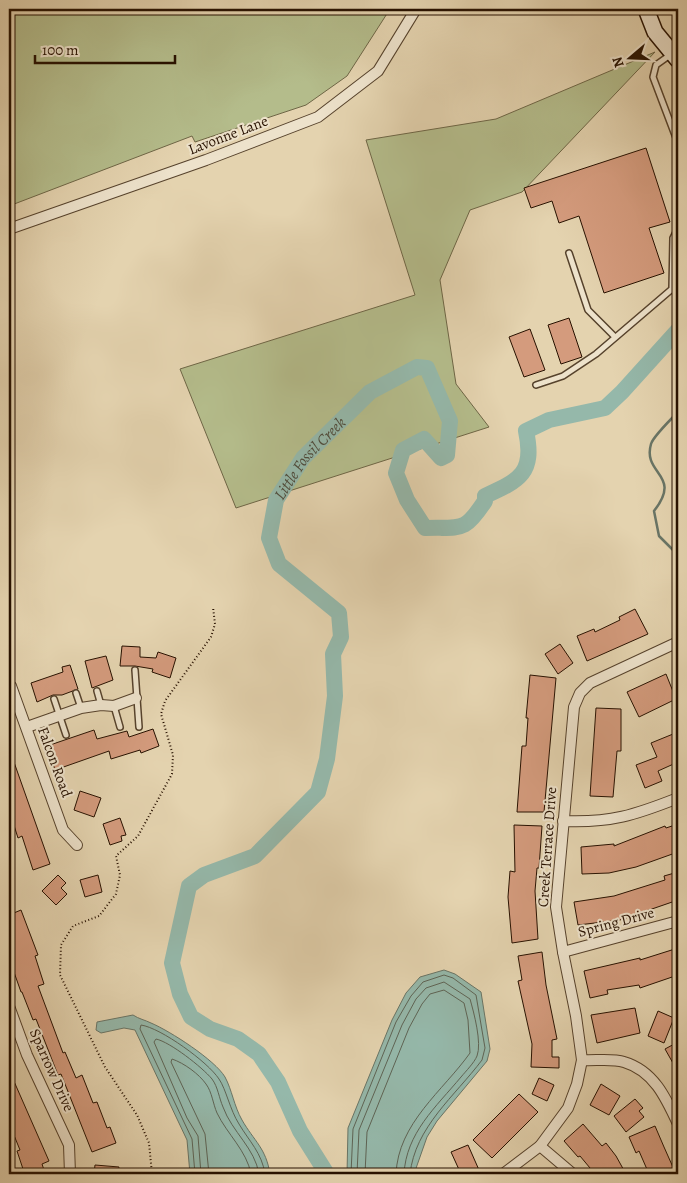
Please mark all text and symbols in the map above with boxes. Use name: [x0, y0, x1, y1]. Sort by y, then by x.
scale bar: [35, 32, 175, 64]
north arrow: [604, 32, 654, 82]
text: 100 m: [42, 40, 79, 60]
text: N: [608, 54, 629, 70]
street label: Lavonne Lane: [185, 111, 271, 159]
water label: Little Fossil Creek: [269, 412, 351, 504]
street label: Falcon Road: [33, 724, 77, 801]
street label: Creek Terrace Drive: [533, 786, 561, 908]
street label: Spring Drive: [576, 902, 657, 942]
street label: Sparrow Drive: [25, 1025, 79, 1115]

